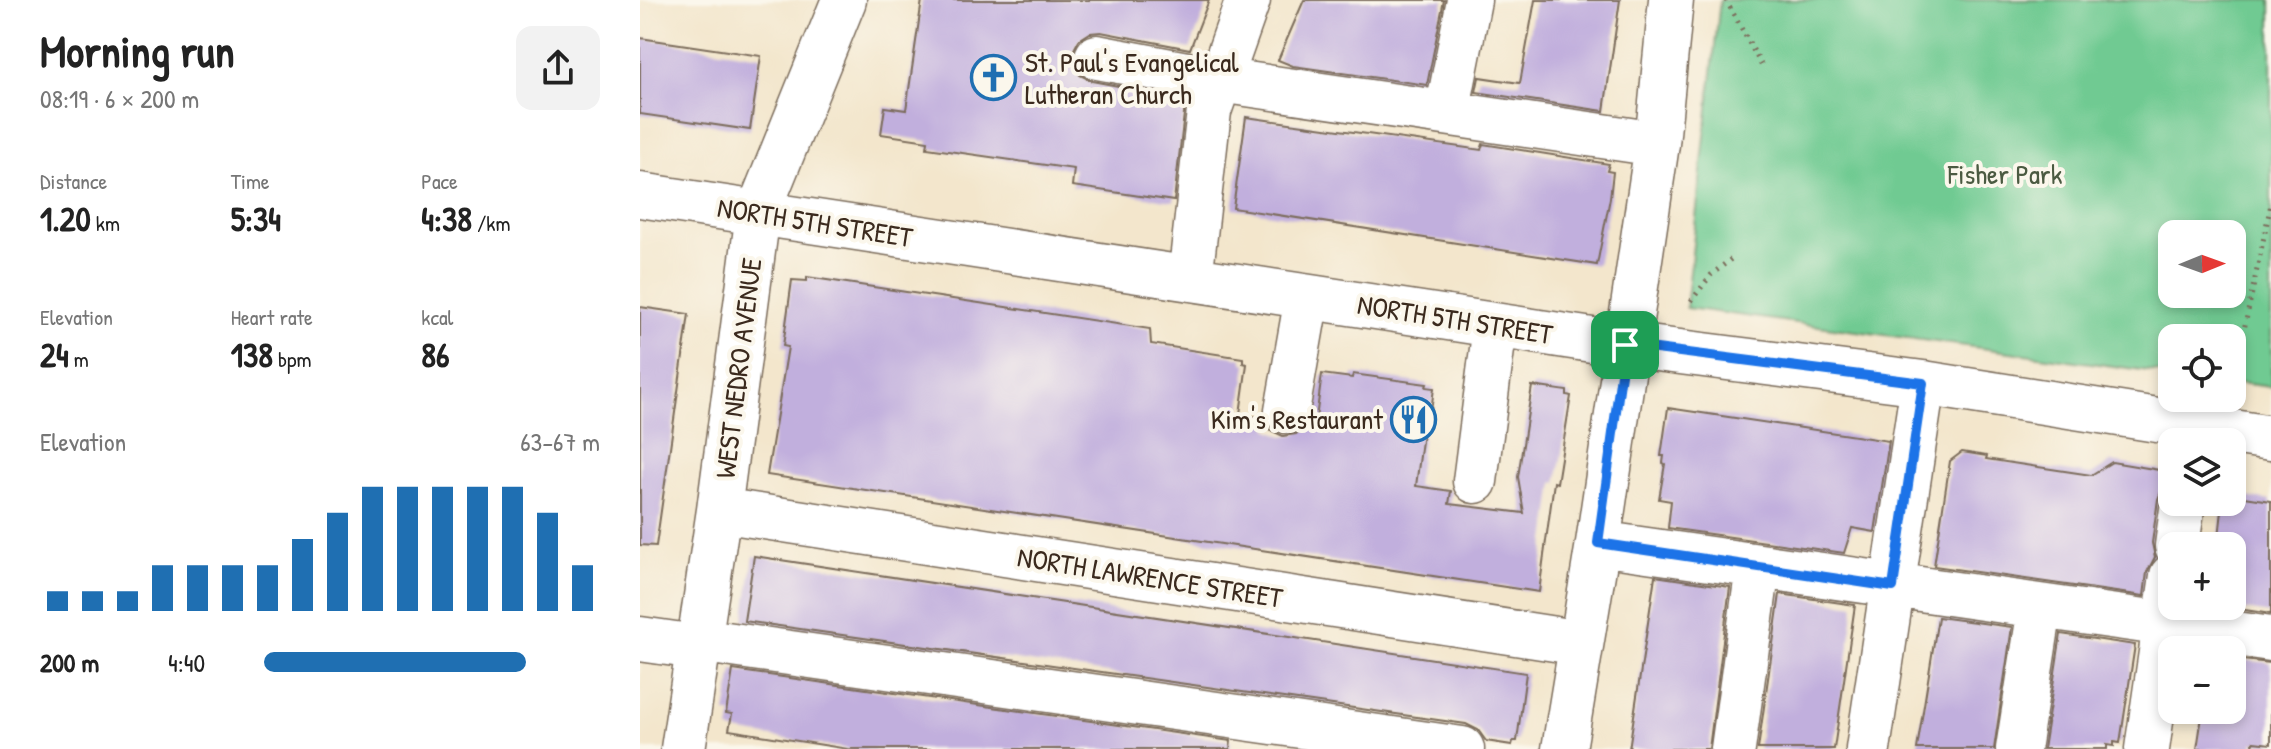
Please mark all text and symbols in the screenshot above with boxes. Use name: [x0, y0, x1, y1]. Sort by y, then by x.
text: Morning run: [40, 21, 235, 81]
button: share: [516, 26, 600, 110]
place label: St. Paul's Evangelical Lutheran Church: [1025, 43, 1239, 113]
church icon: St. Paul's Evangelical Lutheran Church: [970, 54, 1018, 102]
text: 08:19 · 6 × 200 m: [40, 81, 199, 116]
park label: Fisher Park: [1947, 155, 2063, 193]
text: Distance: [40, 166, 107, 196]
text: Time: [231, 166, 270, 196]
text: Pace: [421, 166, 458, 196]
street label: NORTH 5TH STREET: [715, 188, 916, 256]
text: 1.20: [40, 196, 91, 242]
text: 5:34: [231, 196, 281, 242]
text: 4:38: [421, 196, 472, 242]
text: km: [91, 208, 120, 238]
text: /km: [472, 208, 510, 238]
north arrow: [2158, 220, 2246, 308]
map controls: [2158, 220, 2246, 724]
street label: WEST NEDRO AVENUE: [706, 256, 770, 480]
street label: NORTH 5TH STREET: [1355, 285, 1556, 353]
text: Elevation: [40, 302, 113, 332]
text: Heart rate: [231, 302, 313, 332]
text: kcal: [421, 302, 453, 332]
pin: [1591, 311, 1659, 379]
icon: arrive: [1603, 323, 1647, 367]
button: locate: [2158, 324, 2246, 412]
text: 24: [40, 332, 69, 378]
text: 138: [231, 332, 273, 378]
text: 86: [421, 332, 450, 378]
text: m: [69, 344, 89, 374]
text: bpm: [273, 344, 311, 374]
restaurant icon: Kim's Restaurant: [1390, 395, 1438, 443]
place label: Kim's Restaurant: [1211, 400, 1383, 438]
text: Elevation: [40, 424, 126, 459]
text: 63–67 m: [520, 424, 600, 459]
button: layers: [2158, 428, 2246, 516]
button: +: [2158, 532, 2246, 620]
street label: NORTH LAWRENCE STREET: [1015, 537, 1286, 617]
button: −: [2158, 636, 2246, 724]
text: 200 m: [40, 645, 99, 680]
text: 4:40: [168, 645, 205, 680]

